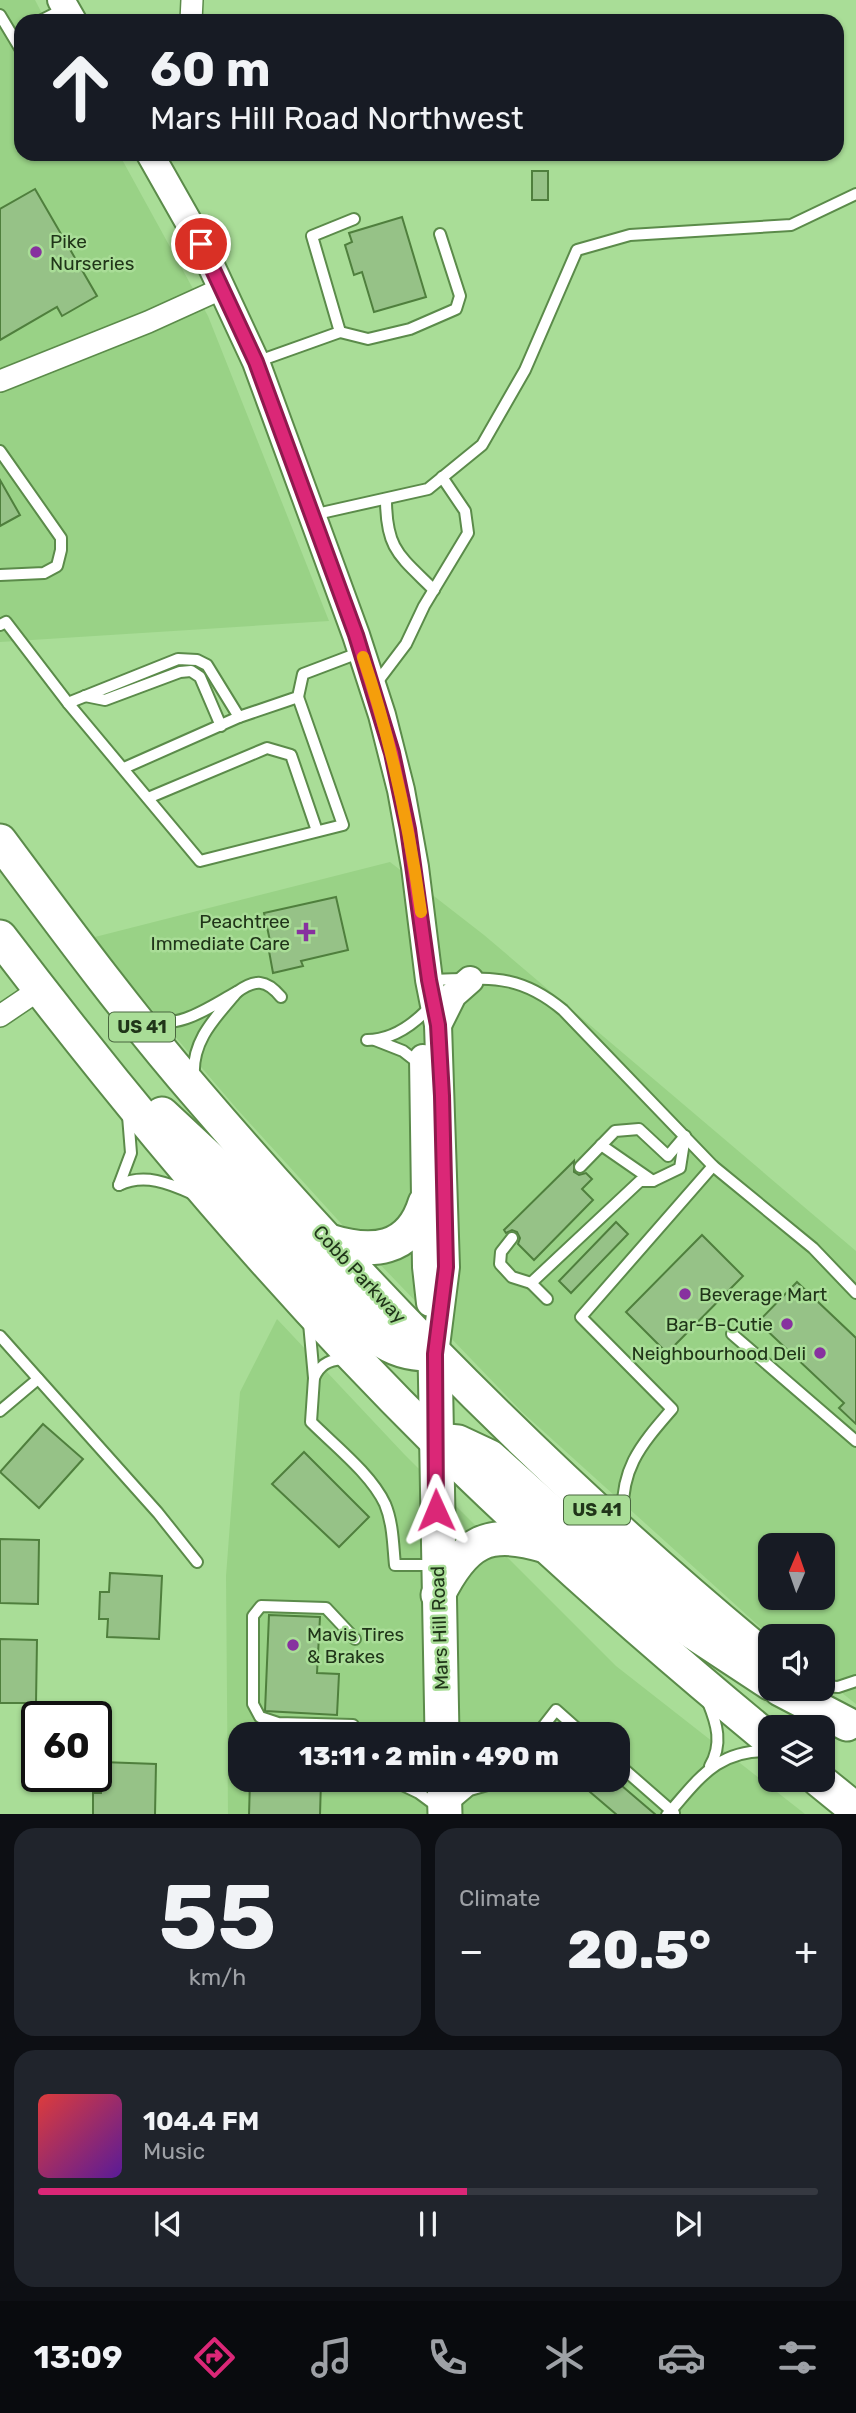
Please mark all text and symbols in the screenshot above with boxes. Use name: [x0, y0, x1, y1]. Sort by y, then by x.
text: 60 m: [150, 40, 271, 98]
icon: ahead: [35, 42, 126, 133]
text: Mars Hill Road Northwest: [150, 99, 524, 137]
pin: [171, 214, 231, 274]
icon: arrive: [182, 225, 220, 263]
place label: Pike Nurseries: [50, 230, 134, 275]
marker: Pike Nurseries: [28, 244, 44, 260]
place label: Peachtree Immediate Care: [151, 910, 290, 955]
marker: Peachtree Immediate Care: [296, 922, 316, 942]
road number: US 41: [109, 1012, 175, 1042]
street label: Cobb Parkway: [308, 1220, 411, 1328]
place label: Beverage Mart: [699, 1283, 828, 1306]
marker: Beverage Mart: [677, 1286, 693, 1302]
place label: Bar-B-Cutie: [666, 1313, 773, 1336]
marker: Bar-B-Cutie: [779, 1316, 795, 1332]
place label: Neighbourhood Deli: [631, 1342, 806, 1365]
marker: Neighbourhood Deli: [812, 1345, 828, 1361]
position arrow: [399, 1473, 473, 1547]
road number: US 41: [564, 1496, 630, 1525]
north arrow: [758, 1533, 835, 1610]
map controls: [758, 1533, 835, 1792]
street label: Mars Hill Road: [426, 1566, 453, 1690]
place label: Mavis Tires & Brakes: [307, 1623, 404, 1668]
button: sound: [758, 1624, 835, 1701]
marker: Mavis Tires & Brakes: [285, 1637, 301, 1653]
speed limit sign: 60: [21, 1701, 112, 1792]
button: layers: [758, 1715, 835, 1792]
text: 13:11 · 2 min · 490 m: [299, 1741, 559, 1772]
text: 55: [159, 1863, 276, 1971]
text: Climate: [459, 1884, 540, 1912]
text: 20.5°: [567, 1919, 711, 1981]
text: −: [459, 1928, 484, 1974]
text: +: [794, 1928, 818, 1974]
text: km/h: [189, 1963, 246, 1991]
text: 104.4 FM: [143, 2106, 259, 2137]
text: Music: [143, 2137, 205, 2165]
icon: previous: [149, 2205, 187, 2243]
icon: pause: [409, 2205, 447, 2243]
icon: next: [669, 2205, 707, 2243]
icon: directions: [190, 2333, 239, 2382]
icon: music: [307, 2333, 356, 2382]
icon: phone: [423, 2333, 472, 2382]
icon: climate: [540, 2333, 589, 2382]
icon: car: [657, 2333, 706, 2382]
icon: filters: [773, 2333, 822, 2382]
text: 13:09: [34, 2338, 122, 2376]

